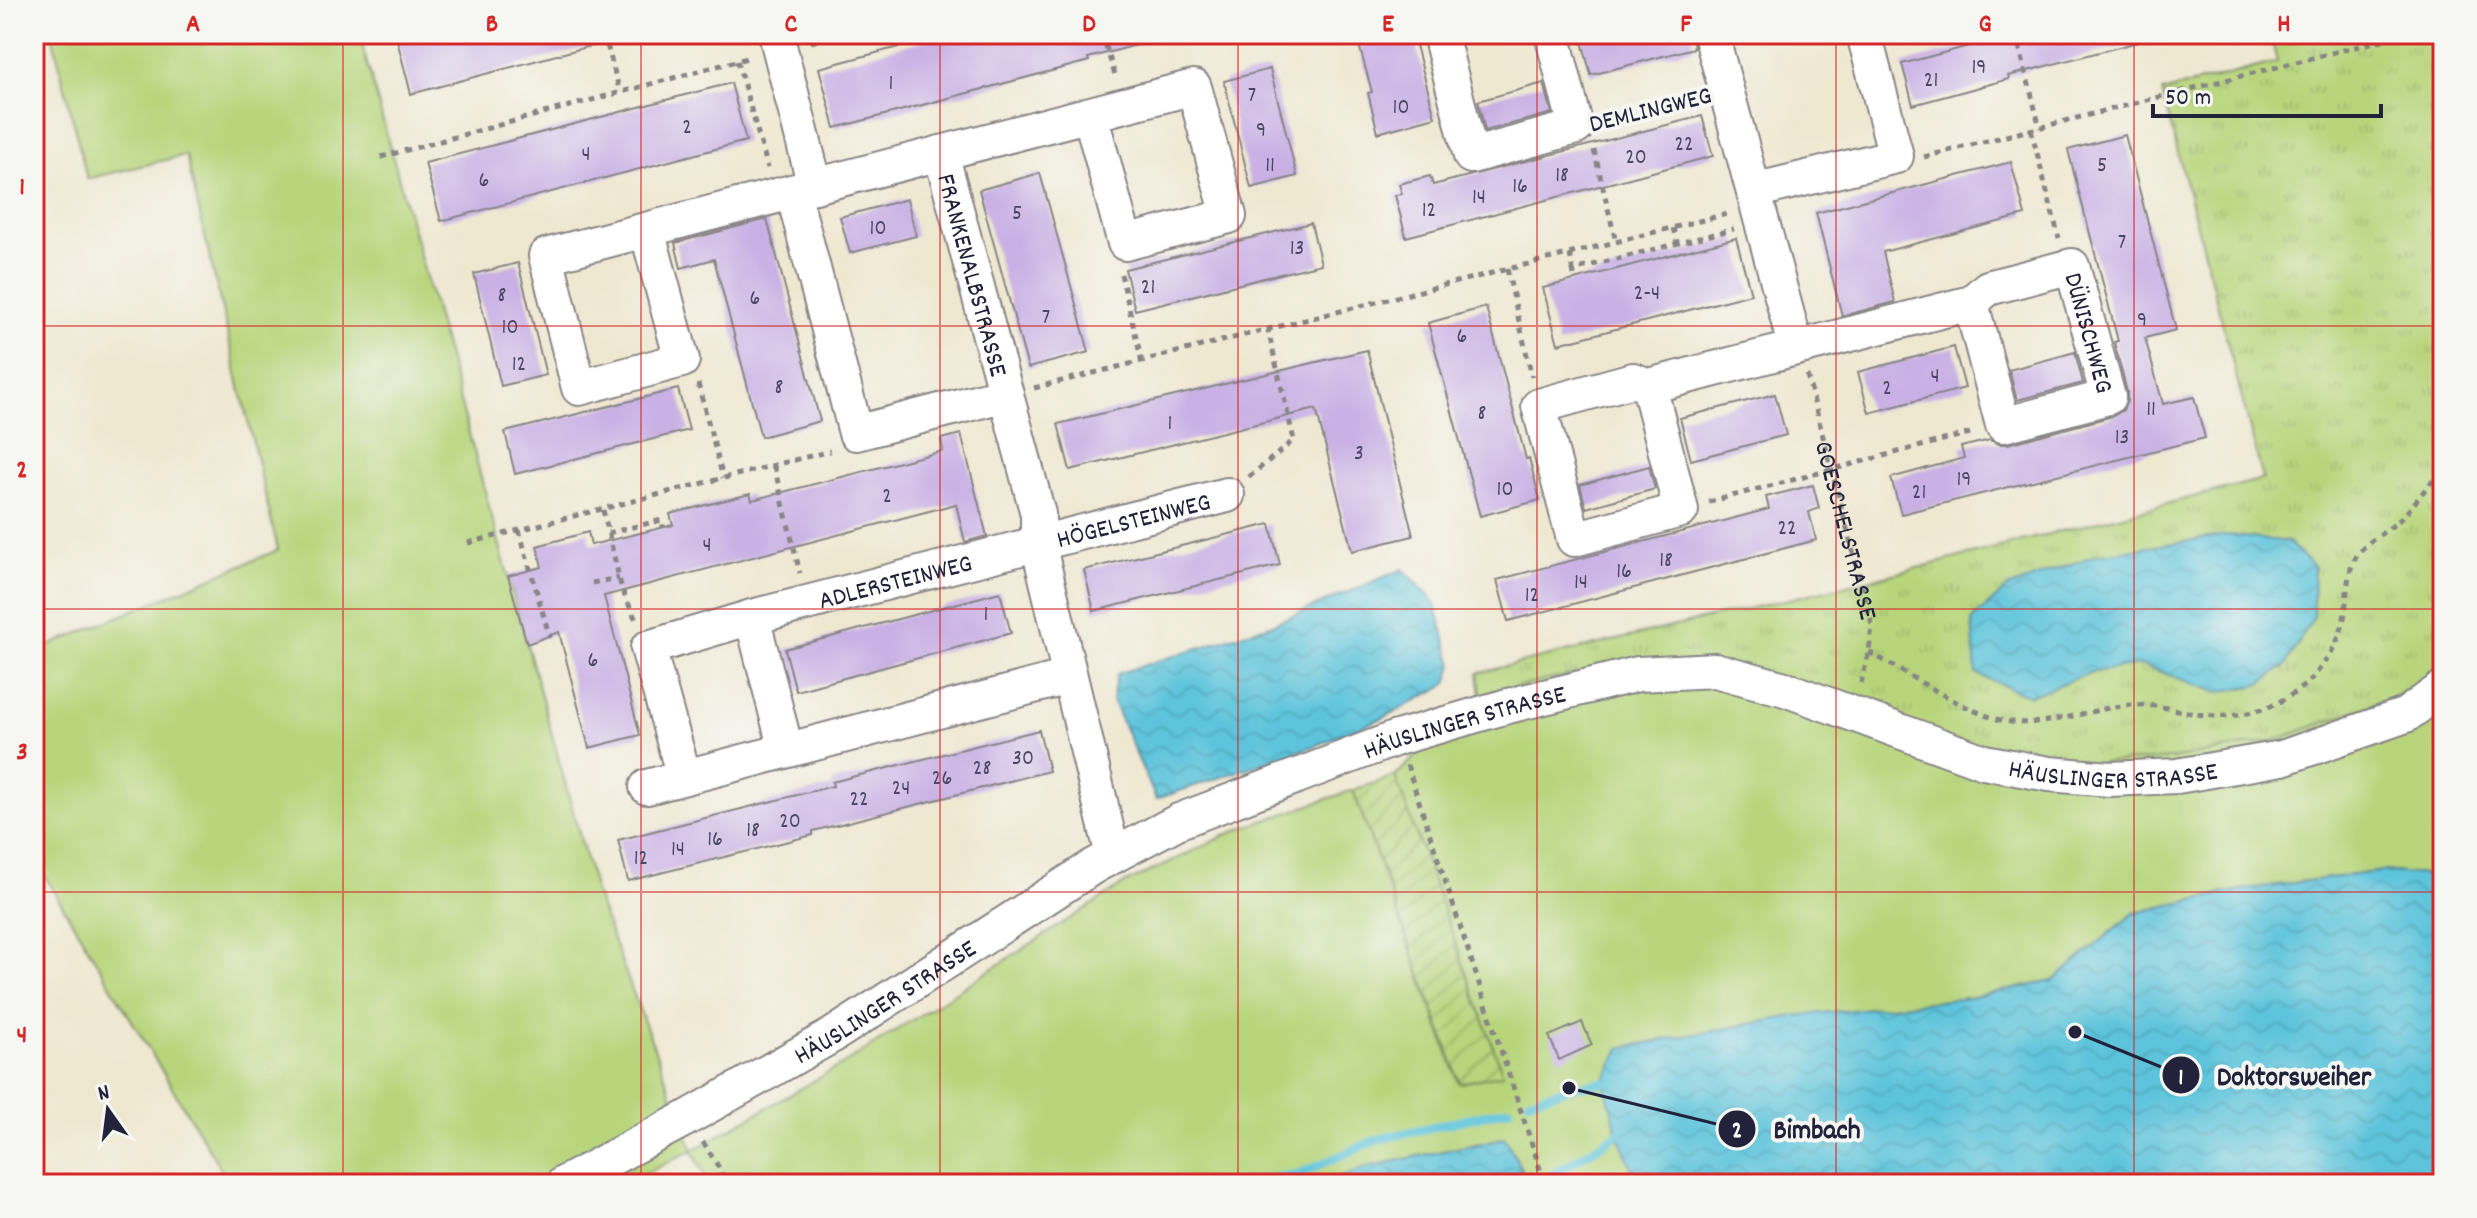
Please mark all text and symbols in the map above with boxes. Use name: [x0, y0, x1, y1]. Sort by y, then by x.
text: A: [186, 7, 200, 44]
text: B: [486, 7, 498, 44]
text: C: [785, 7, 798, 44]
text: D: [1082, 7, 1096, 44]
text: E: [1382, 7, 1394, 44]
text: F: [1680, 7, 1692, 44]
text: G: [1978, 7, 1992, 44]
text: H: [2277, 7, 2291, 44]
house number: 19: [1972, 53, 1986, 84]
house number: 21: [1924, 66, 1938, 97]
scale bar: [2153, 68, 2381, 118]
house number: 1: [889, 69, 893, 100]
street label: DEMLINGWEG: [1586, 78, 1716, 144]
house number: 7: [1248, 81, 1256, 112]
text: 50 m: [2165, 82, 2211, 116]
house number: 10: [1393, 93, 1409, 124]
house number: 2: [682, 113, 692, 144]
house number: 9: [1256, 116, 1266, 147]
house number: 22: [1674, 130, 1694, 161]
house number: 4: [581, 140, 591, 171]
house number: 20: [1625, 143, 1647, 174]
house number: 11: [1265, 151, 1275, 182]
house number: 5: [2097, 151, 2107, 182]
house number: 18: [1555, 161, 1569, 192]
house number: 6: [479, 166, 489, 197]
text: 1: [19, 170, 25, 207]
street label: FRANKENALBSTRASSE: [925, 170, 1015, 381]
house number: 16: [1512, 172, 1528, 203]
house number: 14: [1472, 183, 1486, 214]
house number: 12: [1422, 196, 1436, 227]
house number: 5: [1012, 199, 1022, 230]
house number: 10: [870, 214, 886, 245]
house number: 7: [2118, 228, 2126, 259]
house number: 13: [1290, 234, 1304, 265]
street label: DÜNISCHWEG: [2053, 269, 2121, 398]
house number: 21: [1141, 273, 1155, 304]
house number: 2-4: [1634, 279, 1660, 310]
house number: 8: [498, 281, 506, 312]
house number: 6: [750, 284, 760, 315]
house number: 7: [1042, 303, 1050, 334]
house number: 9: [2137, 306, 2147, 337]
house number: 10: [502, 313, 518, 344]
house number: 6: [1457, 322, 1467, 353]
house number: 12: [512, 350, 526, 381]
house number: 4: [1930, 362, 1940, 393]
house number: 8: [775, 373, 783, 404]
house number: 2: [1882, 374, 1892, 405]
house number: 11: [2146, 395, 2156, 426]
house number: 8: [1478, 399, 1486, 430]
house number: 1: [1168, 409, 1172, 440]
house number: 13: [2115, 423, 2129, 454]
street label: GOESCHELSTRASSE: [1803, 437, 1885, 624]
house number: 3: [1354, 439, 1364, 470]
text: 2: [16, 453, 28, 490]
house number: 19: [1957, 465, 1971, 496]
house number: 10: [1497, 475, 1513, 506]
house number: 21: [1912, 478, 1926, 509]
house number: 2: [882, 482, 892, 513]
street label: HÖGELSTEINWEG: [1053, 485, 1215, 560]
house number: 22: [1777, 514, 1797, 545]
house number: 4: [702, 531, 712, 562]
street label: ADLERSTEINWEG: [815, 546, 977, 621]
house number: 18: [1659, 546, 1673, 577]
house number: 16: [1616, 557, 1632, 588]
house number: 14: [1574, 568, 1588, 599]
house number: 12: [1525, 581, 1539, 612]
house number: 1: [984, 600, 988, 631]
house number: 6: [588, 646, 598, 677]
street label: HÄUSLINGER STRASSE: [1358, 677, 1570, 771]
text: 3: [16, 735, 28, 772]
house number: 30: [1012, 744, 1034, 775]
street label: HÄUSLINGER STRASSE: [2005, 752, 2221, 801]
house number: 28: [973, 754, 991, 785]
house number: 26: [932, 764, 952, 795]
house number: 24: [892, 774, 910, 805]
house number: 22: [849, 785, 869, 816]
house number: 20: [779, 807, 801, 838]
house number: 18: [746, 816, 760, 847]
house number: 16: [707, 825, 723, 856]
house number: 14: [671, 835, 685, 866]
house number: 12: [634, 844, 648, 875]
street label: HÄUSLINGER STRASSE: [788, 932, 985, 1075]
text: 4: [17, 1018, 27, 1055]
callout: Doktorsweiher: [2161, 1049, 2387, 1101]
text: Doktorsweiher: [2217, 1060, 2372, 1100]
text: 1: [2178, 1062, 2184, 1096]
north arrow: [68, 1070, 148, 1150]
text: N: [95, 1078, 113, 1110]
callout: Bimbach: [1717, 1103, 1876, 1155]
text: Bimbach: [1774, 1113, 1861, 1153]
text: 2: [1732, 1115, 1742, 1149]

